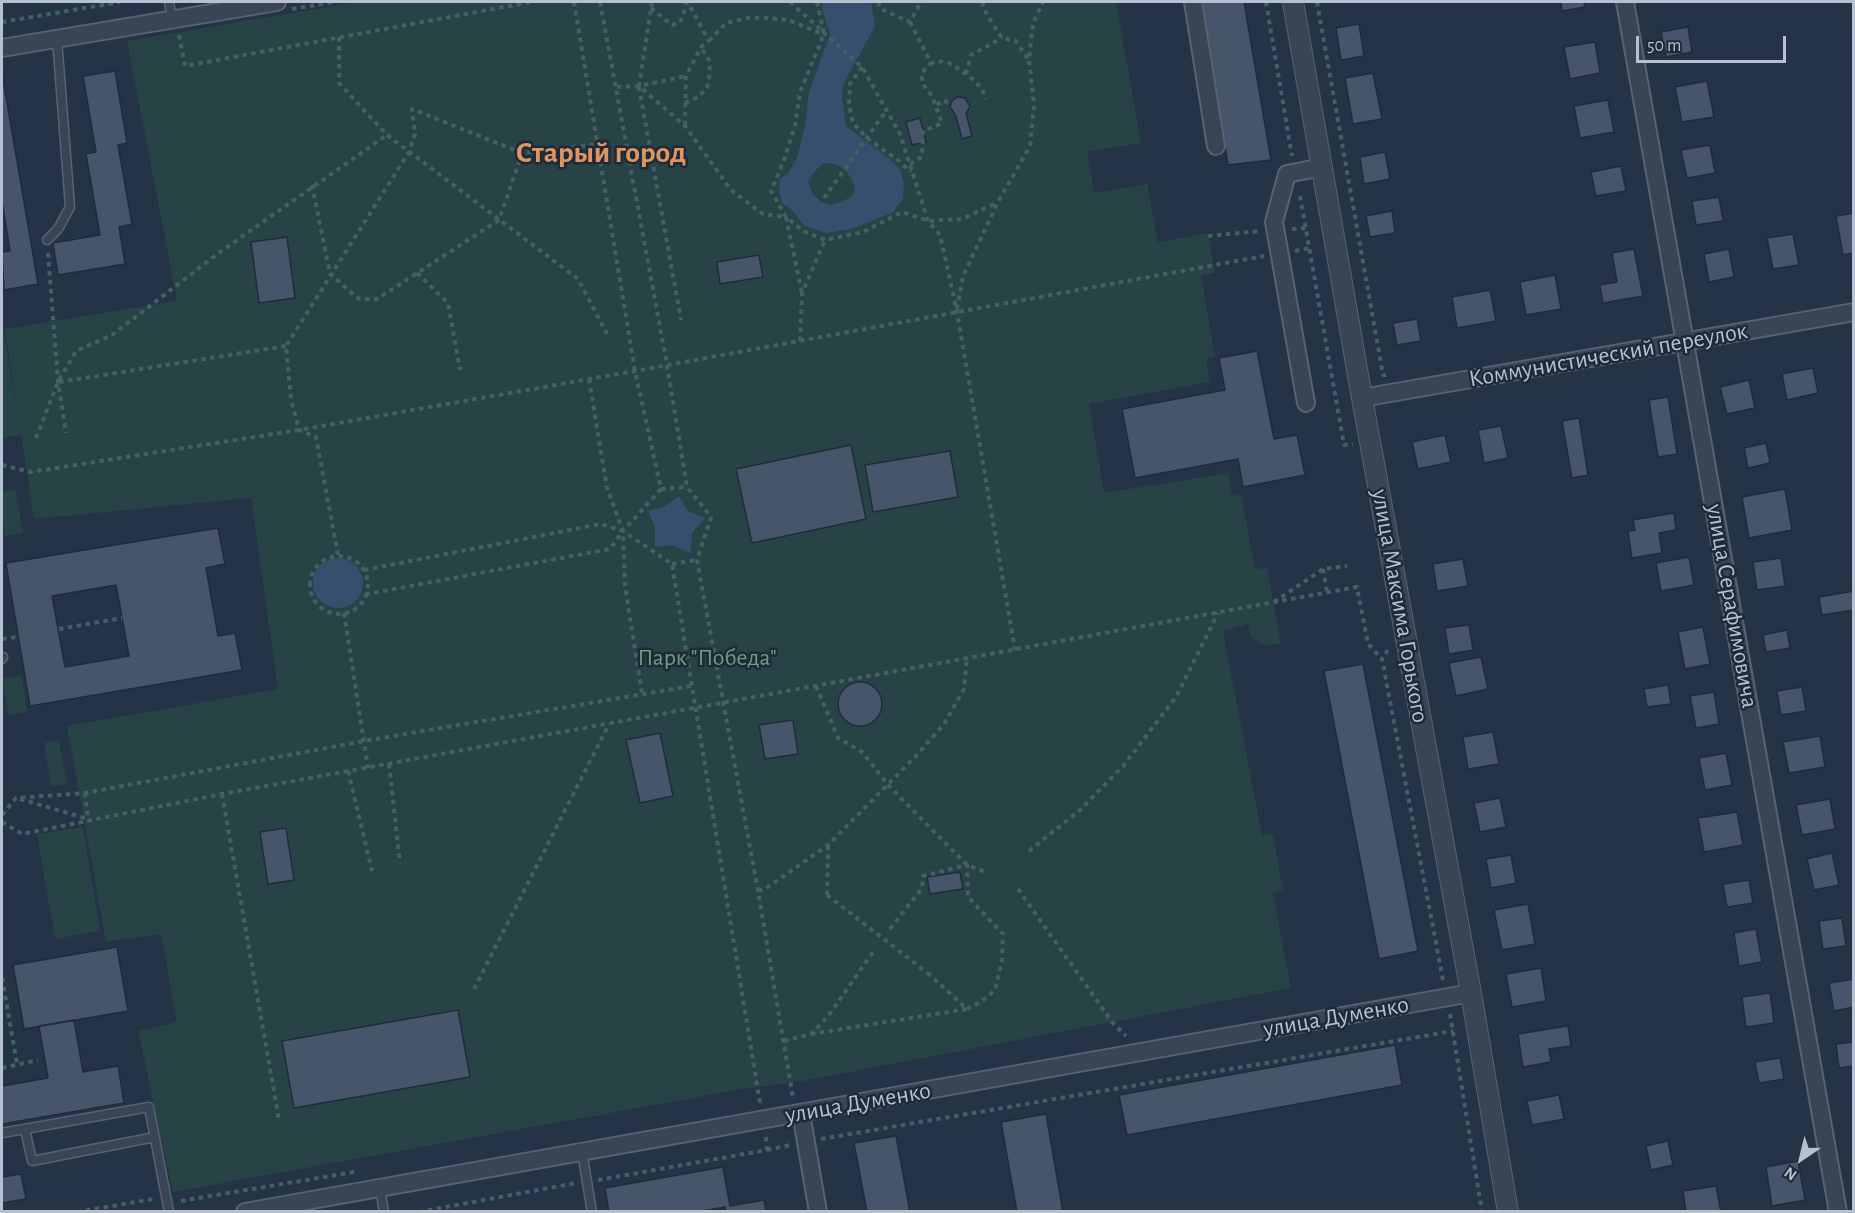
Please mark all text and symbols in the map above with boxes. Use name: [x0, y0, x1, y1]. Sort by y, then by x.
scale bar: [1639, 24, 1789, 62]
text: 50 m: [1647, 37, 1681, 55]
district label: Старый город: [516, 135, 686, 171]
street label: Коммунистический переулок: [1467, 316, 1749, 394]
street label: улица Максима Горького: [1365, 487, 1435, 725]
street label: улица Серафимовича: [1700, 502, 1764, 710]
park label: Парк "Победа": [637, 644, 777, 672]
street label: улица Думенко: [1261, 990, 1411, 1044]
street label: улица Думенко: [783, 1076, 933, 1130]
north arrow: [1771, 1129, 1831, 1189]
text: N: [1782, 1164, 1800, 1183]

